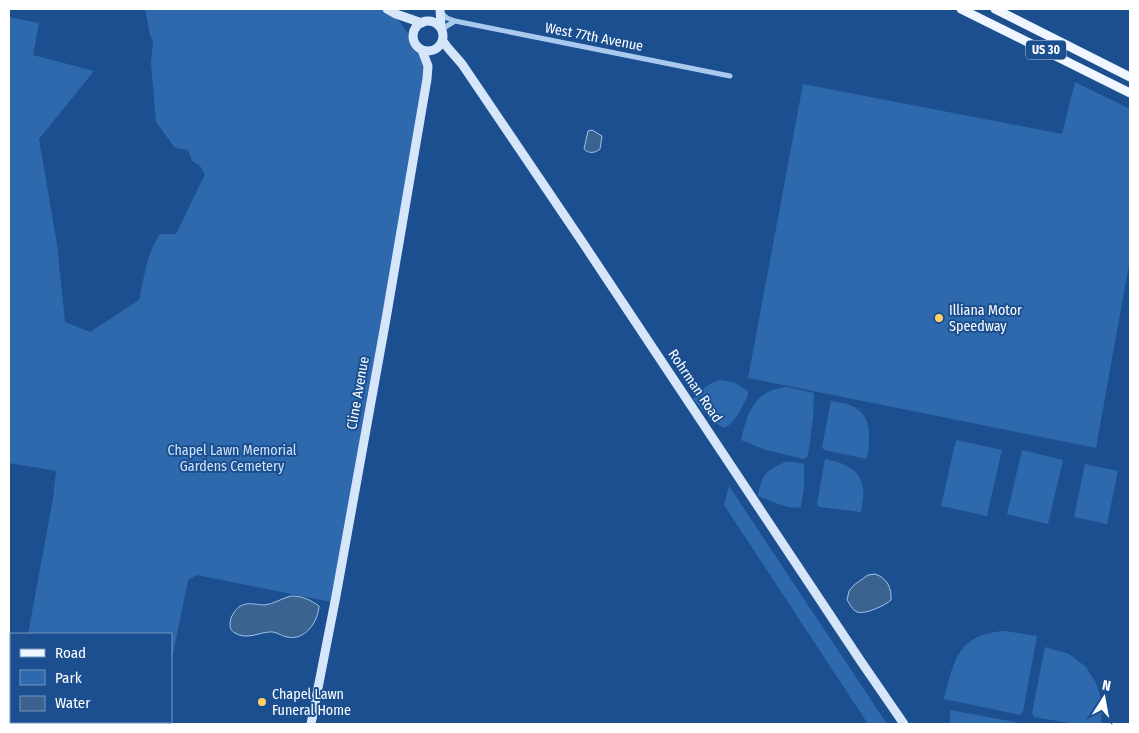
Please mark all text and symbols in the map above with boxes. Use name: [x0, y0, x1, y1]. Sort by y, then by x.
street label: West 77th Avenue: [543, 19, 645, 55]
road number: US 30: [1026, 40, 1066, 60]
place label: Illiana Motor Speedway: [949, 302, 1022, 335]
marker: Illiana Motor Speedway: [933, 312, 945, 324]
street label: Rohrman Road: [664, 346, 726, 426]
street label: Cline Avenue: [343, 355, 373, 431]
park label: Chapel Lawn Memorial Gardens Cemetery: [167, 442, 297, 475]
legend: [10, 633, 172, 723]
text: Road: [55, 644, 86, 662]
text: Park: [55, 669, 82, 687]
north arrow: [1079, 673, 1129, 723]
text: N: [1101, 677, 1112, 695]
place label: Chapel Lawn Funeral Home: [272, 686, 351, 719]
text: Water: [55, 694, 91, 712]
marker: Chapel Lawn Funeral Home: [256, 696, 268, 708]

